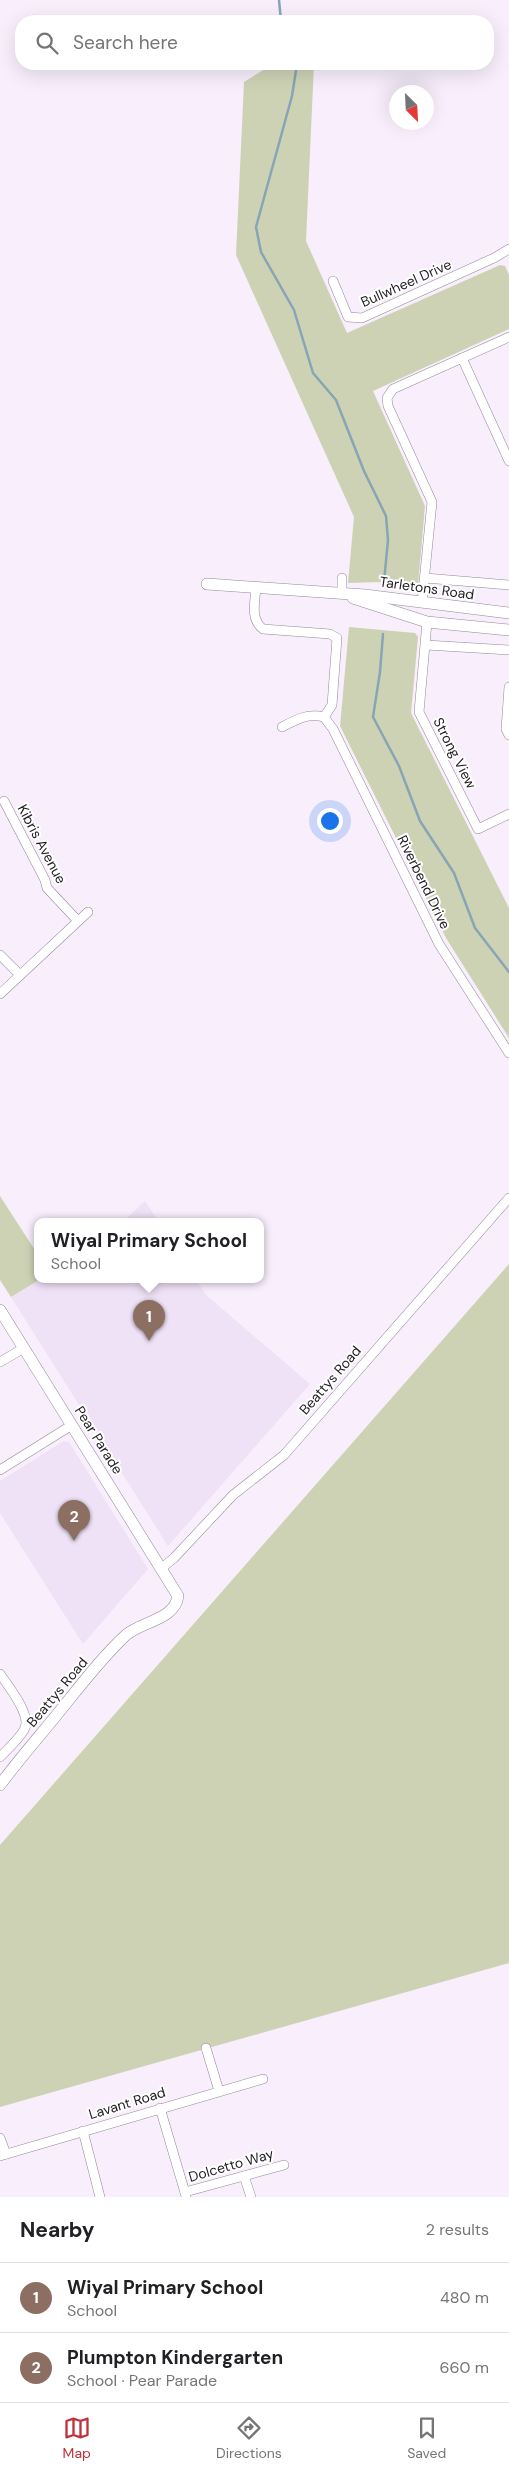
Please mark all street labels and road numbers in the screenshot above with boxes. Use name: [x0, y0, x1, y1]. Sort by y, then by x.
street label: Bullwheel Drive: [358, 255, 454, 311]
street label: Tarletons Road: [378, 572, 476, 604]
street label: Strong View: [429, 714, 481, 792]
street label: Kibris Avenue: [14, 801, 70, 887]
street label: Riverbend Drive: [393, 832, 455, 932]
street label: Beattys Road: [295, 1342, 365, 1418]
street label: Pear Parade: [71, 1403, 127, 1478]
street label: Beattys Road: [23, 1653, 91, 1731]
street label: Lavant Road: [86, 2083, 168, 2123]
street label: Dolcetto Way: [186, 2144, 276, 2186]

